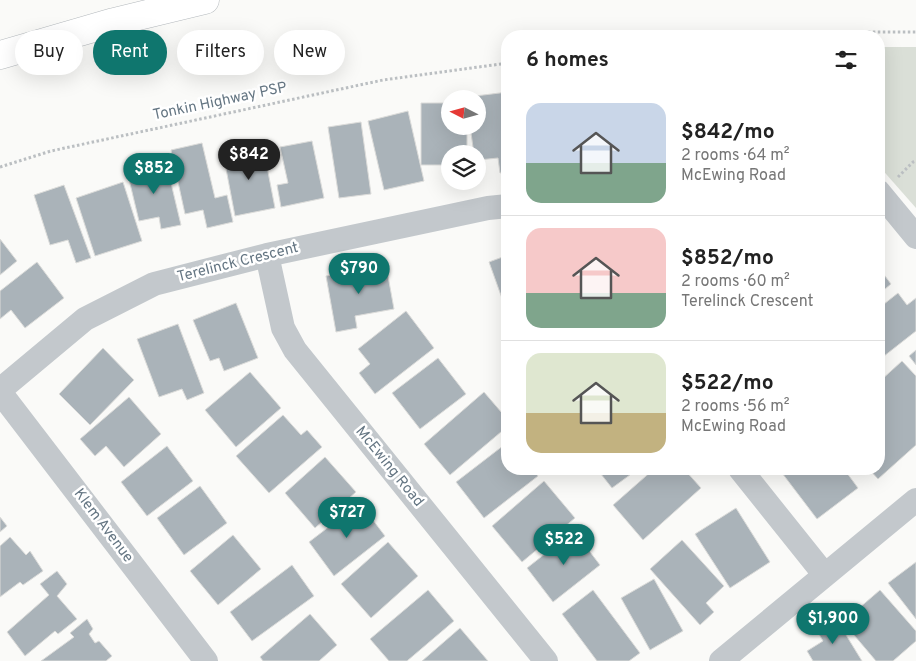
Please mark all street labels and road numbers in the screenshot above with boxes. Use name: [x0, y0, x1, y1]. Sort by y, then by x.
street label: Tonkin Highway PSP: [151, 79, 289, 125]
street label: Terelinck Crescent: [175, 239, 301, 287]
street label: McEwing Road: [351, 423, 427, 511]
street label: Klem Avenue: [69, 485, 137, 567]

